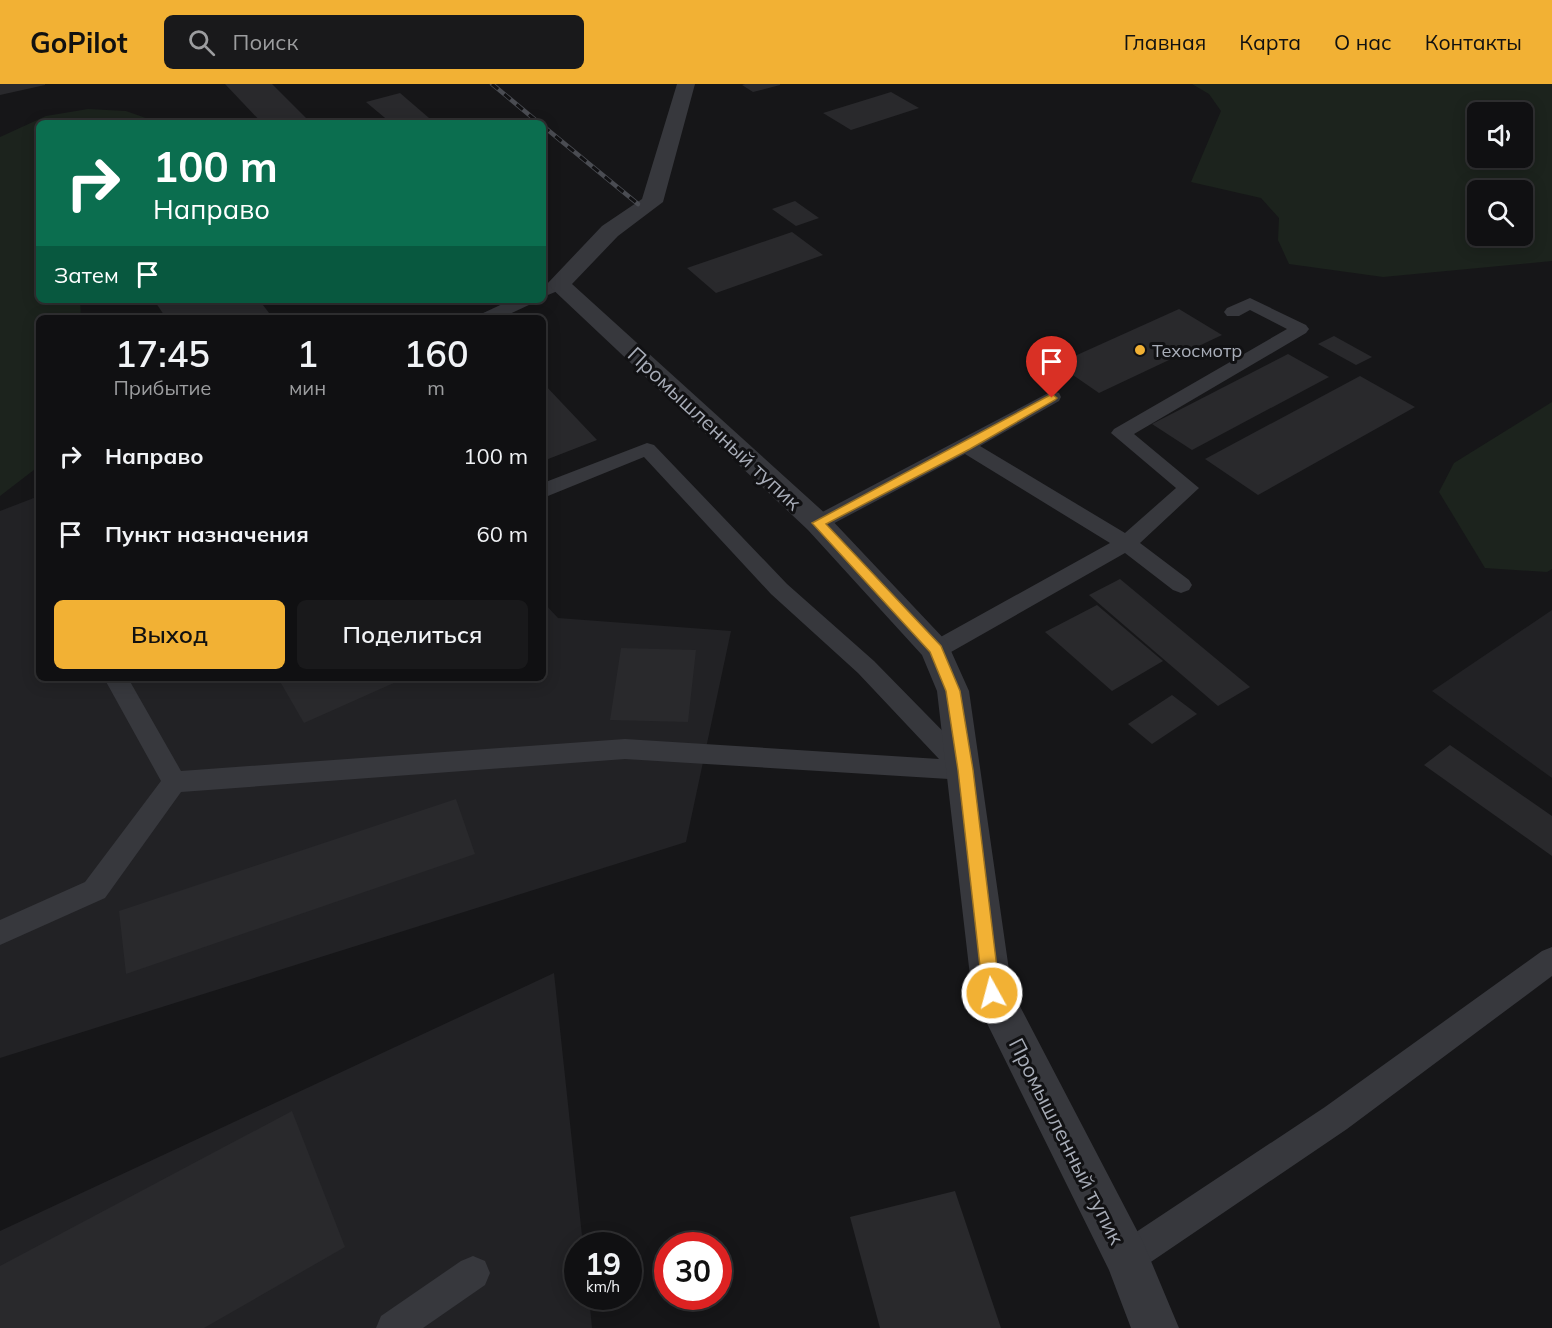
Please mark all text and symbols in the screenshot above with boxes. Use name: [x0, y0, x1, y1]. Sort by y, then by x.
search box: [164, 15, 584, 69]
text: GoPilot: [30, 25, 128, 60]
icon: search: [185, 26, 218, 59]
text: Поиск: [233, 28, 298, 56]
text: Главная: [1124, 29, 1206, 55]
text: Карта: [1239, 29, 1301, 55]
text: О нас: [1334, 29, 1392, 55]
text: Контакты: [1425, 29, 1522, 55]
map controls: [1467, 102, 1533, 246]
button: sound: [1467, 102, 1533, 168]
text: 100 m: [153, 140, 278, 193]
icon: right: [54, 144, 132, 222]
button: search: [1467, 180, 1533, 246]
text: Направо: [153, 192, 270, 226]
icon: arrive: [131, 258, 164, 291]
text: Затем: [54, 261, 119, 289]
text: 17:45: [115, 331, 210, 376]
text: 1: [297, 331, 318, 376]
text: 160: [404, 331, 469, 376]
pin: [1026, 336, 1077, 398]
place label: Техосмотр: [1152, 339, 1242, 362]
street label: Промышленный тупик: [623, 341, 808, 516]
marker: Техосмотр: [1133, 343, 1147, 357]
icon: arrive: [1035, 345, 1068, 378]
text: Прибытие: [113, 375, 211, 400]
text: мин: [289, 375, 326, 400]
text: m: [427, 375, 445, 400]
icon: right: [54, 440, 87, 473]
text: Направо: [105, 442, 203, 470]
text: 100 m: [463, 442, 528, 470]
icon: arrive: [54, 518, 87, 551]
text: Пункт назначения: [105, 520, 309, 548]
text: 60 m: [477, 520, 528, 548]
button: Выход: [54, 600, 285, 669]
button: Поделиться: [297, 600, 528, 669]
position arrow: [960, 961, 1024, 1025]
street label: Промышленный тупик: [1004, 1034, 1131, 1249]
speed limit sign: 30: [654, 1232, 732, 1310]
text: 19: [585, 1245, 621, 1283]
text: km/h: [586, 1277, 620, 1296]

